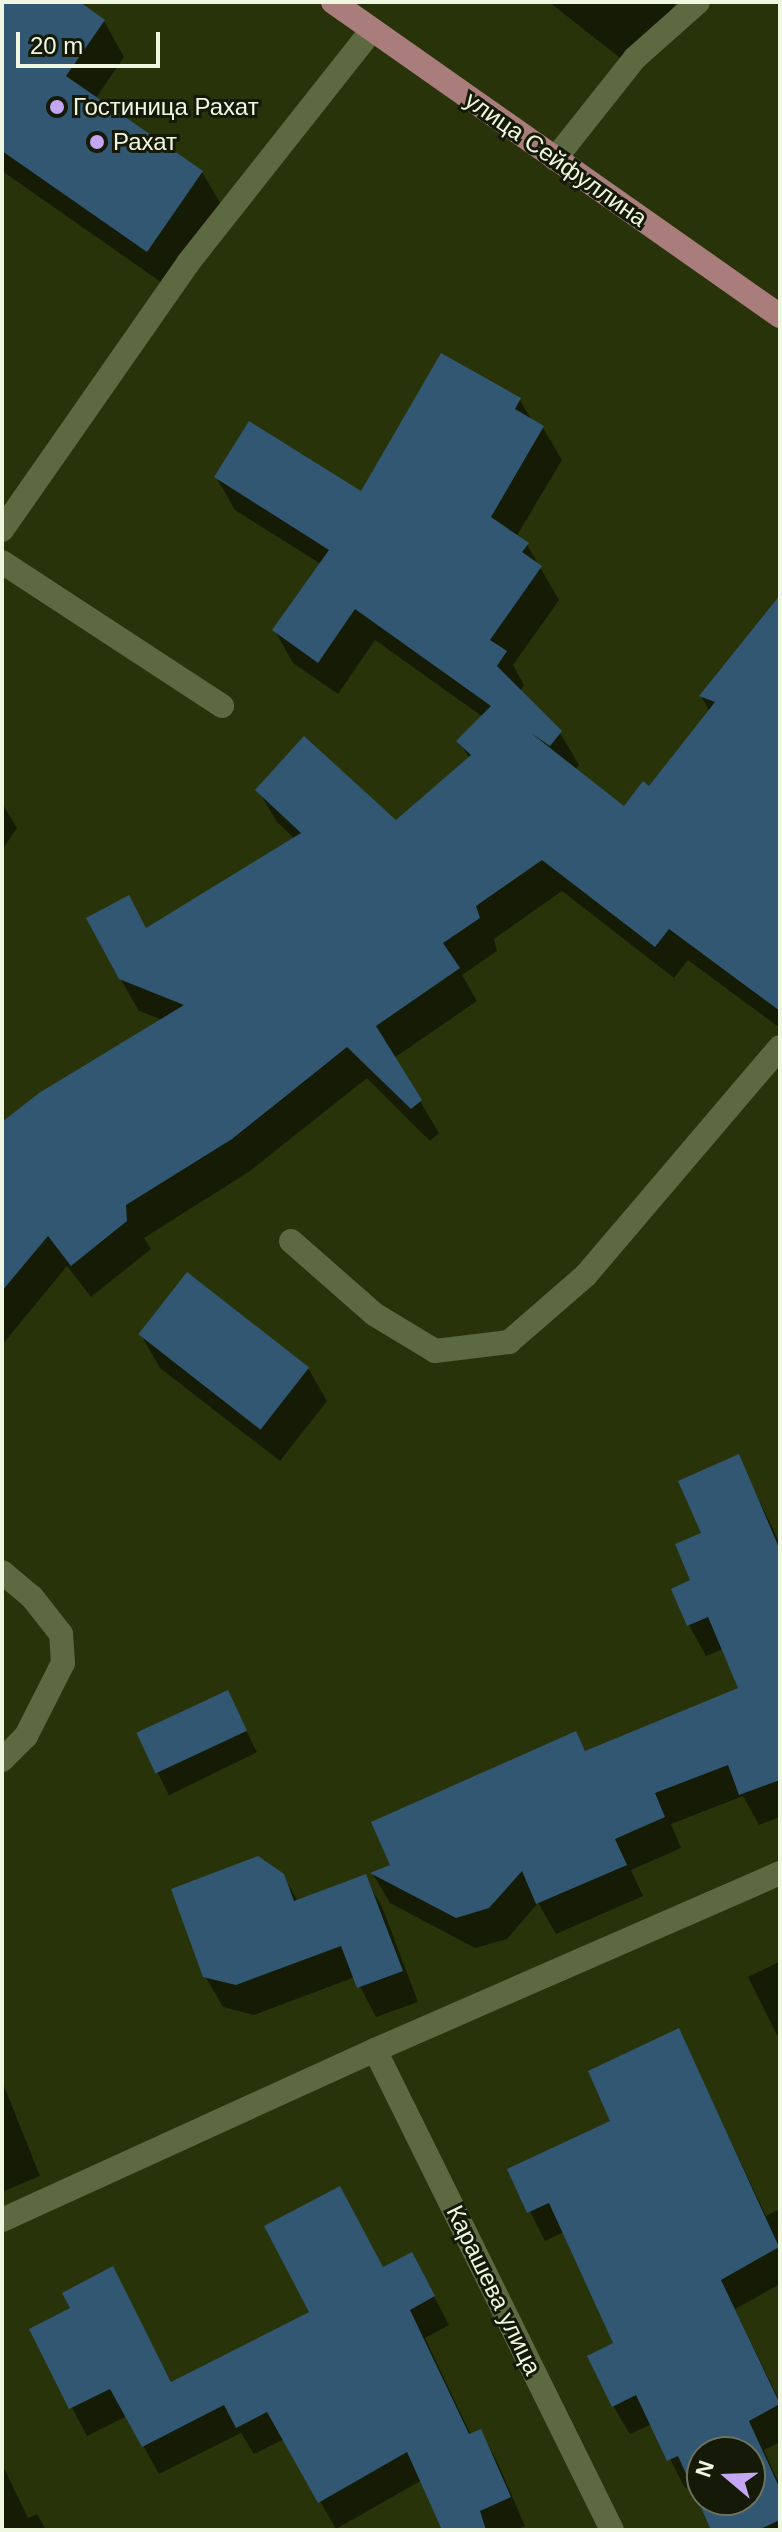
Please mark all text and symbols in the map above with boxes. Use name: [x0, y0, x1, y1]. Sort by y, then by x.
scale bar: [20, 16, 164, 66]
text: 20 m: [30, 32, 83, 59]
street label: улица Сейфуллина: [459, 85, 653, 233]
place label: Гостиница Рахат: [73, 93, 259, 121]
marker: Гостиница Рахат: [48, 98, 66, 116]
place label: Рахат: [113, 128, 177, 156]
marker: Рахат: [88, 133, 106, 151]
street label: Карашева улица: [440, 2201, 548, 2379]
north arrow: [686, 2436, 766, 2516]
text: N: [690, 2457, 719, 2480]

